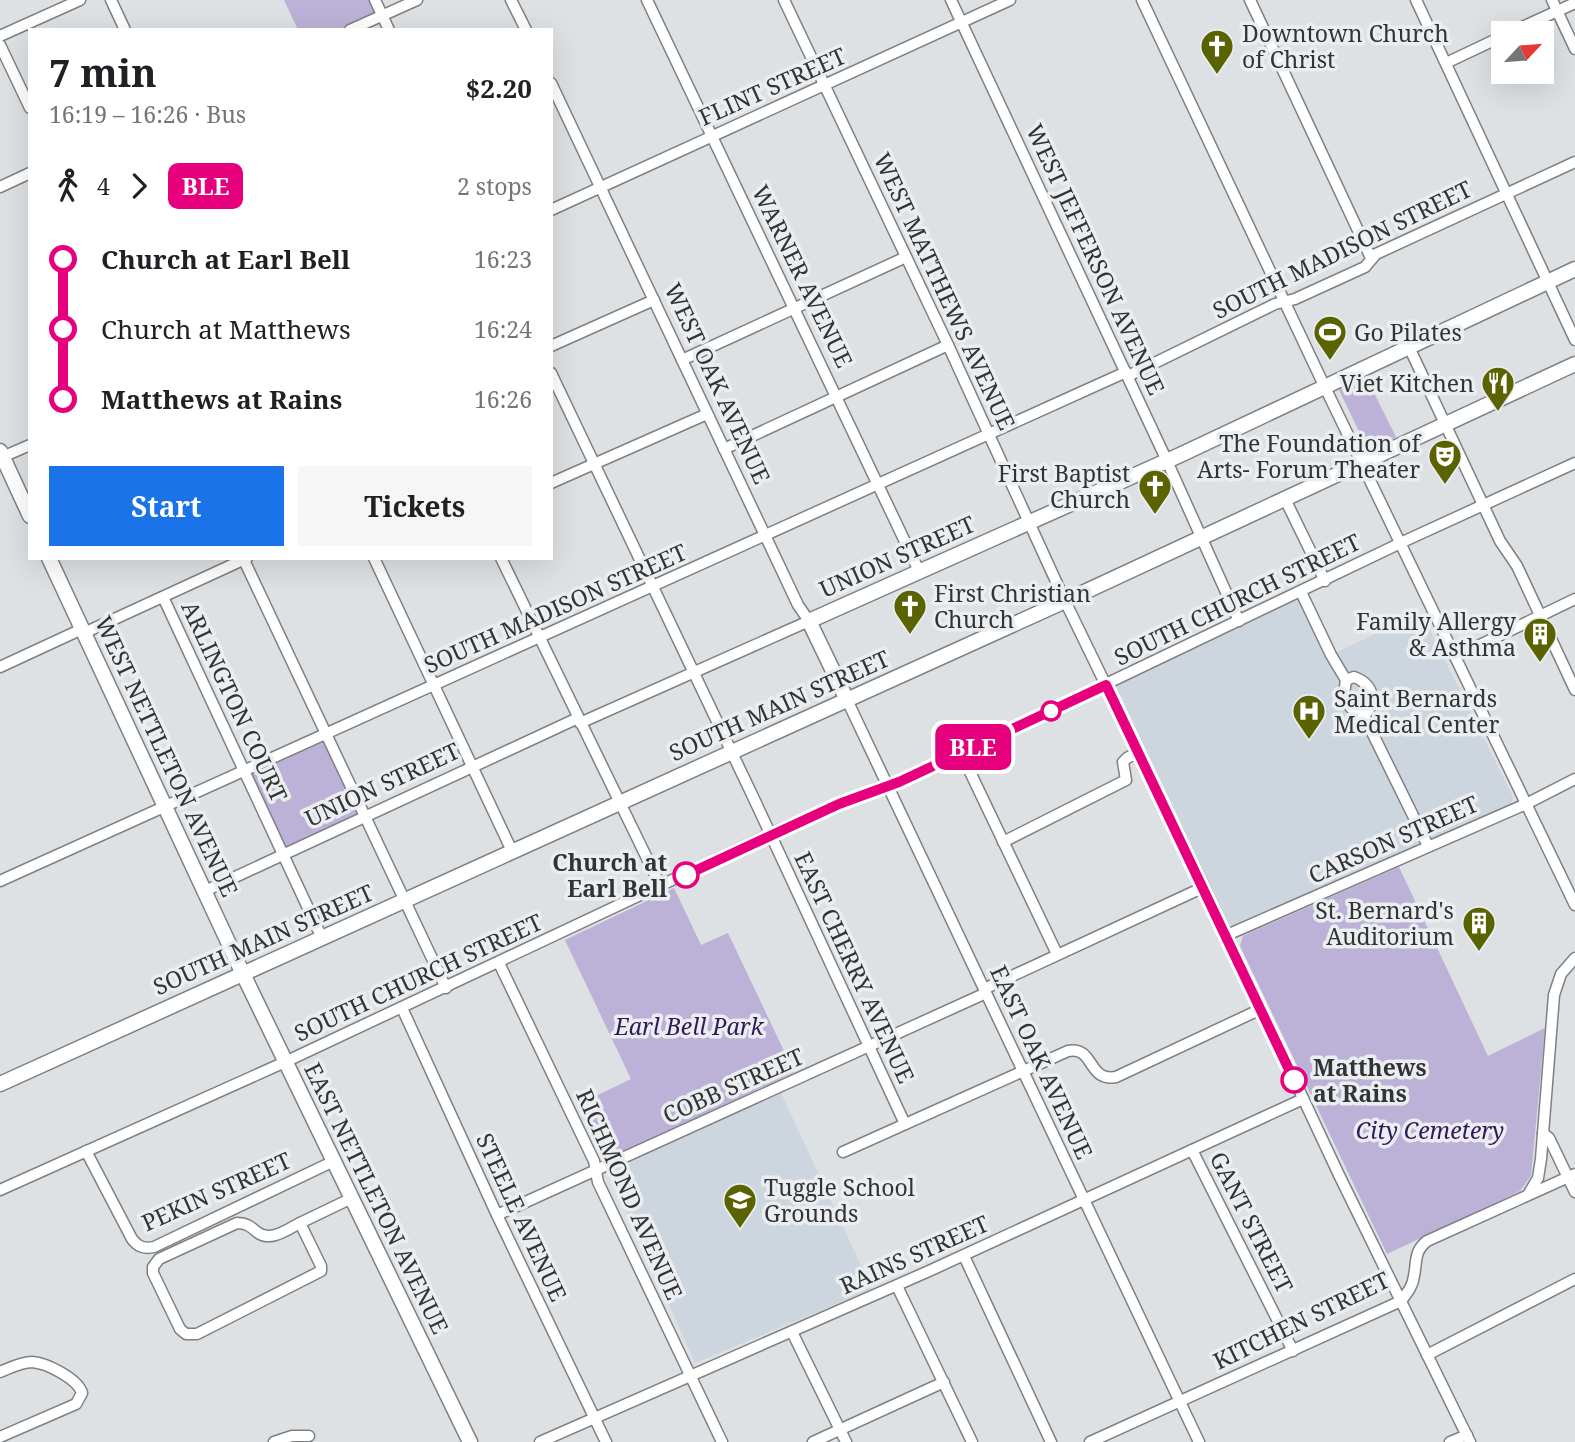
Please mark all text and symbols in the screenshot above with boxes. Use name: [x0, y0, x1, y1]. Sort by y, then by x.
place label: Downtown Church of Christ: [1242, 17, 1449, 75]
north arrow: [1491, 21, 1554, 84]
map controls: [1491, 21, 1554, 84]
church icon: Downtown Church of Christ: [1198, 27, 1236, 76]
street label: FLINT STREET: [693, 39, 851, 133]
text: 7 min: [49, 46, 157, 98]
text: $2.20: [466, 70, 532, 106]
text: 16:19 – 16:26 · Bus: [49, 98, 246, 130]
street label: WEST JEFFERSON AVENUE: [1019, 118, 1173, 400]
street label: WEST MATTHEWS AVENUE: [867, 147, 1023, 435]
icon: walk: [49, 167, 87, 205]
icon: forward: [120, 167, 158, 205]
text: BLE: [182, 169, 229, 202]
text: 4: [97, 170, 110, 202]
text: 2 stops: [457, 170, 532, 202]
street label: SOUTH MADISON STREET: [1207, 172, 1477, 326]
street label: WARNER AVENUE: [745, 179, 861, 373]
text: Church at Earl Bell: [101, 241, 350, 277]
text: 16:23: [474, 243, 532, 275]
street label: WEST OAK AVENUE: [657, 277, 779, 489]
text: Church at Matthews: [101, 311, 351, 347]
text: 16:24: [474, 313, 532, 345]
sports icon: Go Pilates: [1311, 313, 1349, 362]
place label: Go Pilates: [1354, 316, 1462, 348]
restaurant icon: Viet Kitchen: [1479, 364, 1517, 413]
place label: Viet Kitchen: [1340, 367, 1474, 399]
text: Matthews at Rains: [101, 381, 342, 417]
text: 16:26: [474, 383, 532, 415]
place label: The Foundation of Arts- Forum Theater: [1197, 427, 1422, 485]
theatre icon: The Foundation of Arts- Forum Theater: [1426, 437, 1464, 486]
place label: First Baptist Church: [998, 457, 1130, 515]
button: Start: [49, 466, 284, 546]
button: Tickets: [298, 466, 532, 546]
church icon: First Baptist Church: [1136, 467, 1174, 516]
street label: UNION STREET: [814, 507, 980, 605]
street label: SOUTH CHURCH STREET: [1109, 525, 1365, 673]
street label: SOUTH MADISON STREET: [419, 536, 691, 680]
place label: First Christian Church: [934, 577, 1091, 635]
church icon: First Christian Church: [891, 587, 929, 636]
street label: ARLINGTON COURT: [174, 595, 296, 807]
place label: Family Allergy & Asthma: [1356, 605, 1516, 663]
street label: WEST NETTLETON AVENUE: [88, 611, 246, 901]
building icon: Family Allergy & Asthma: [1521, 615, 1559, 664]
street label: SOUTH MAIN STREET: [664, 642, 894, 768]
place label: Saint Bernards Medical Center: [1334, 682, 1499, 740]
hospital icon: Saint Bernards Medical Center: [1290, 692, 1328, 741]
unlabelled marker: [1041, 701, 1061, 721]
line badge: BLE: [933, 724, 1013, 770]
text: BLE: [949, 730, 997, 763]
street label: UNION STREET: [300, 734, 464, 834]
street label: CARSON STREET: [1303, 787, 1483, 891]
place label: Church at Earl Bell: [552, 846, 667, 904]
street label: EAST CHERRY AVENUE: [787, 846, 923, 1088]
marker: Church at Earl Bell: [673, 862, 699, 888]
street label: SOUTH MAIN STREET: [148, 876, 378, 1002]
place label: St. Bernard's Auditorium: [1315, 894, 1454, 952]
building icon: St. Bernard's Auditorium: [1460, 904, 1498, 953]
street label: SOUTH CHURCH STREET: [289, 905, 547, 1049]
street label: EAST OAK AVENUE: [983, 960, 1101, 1164]
park label: Earl Bell Park: [613, 1010, 764, 1042]
street label: COBB STREET: [657, 1040, 809, 1130]
place label: Matthews at Rains: [1313, 1051, 1427, 1109]
street label: EAST NETTLETON AVENUE: [297, 1057, 457, 1339]
marker: Matthews at Rains: [1281, 1067, 1307, 1093]
street label: RICHMOND AVENUE: [569, 1084, 691, 1304]
park label: City Cemetery: [1356, 1114, 1504, 1146]
street label: STEELE AVENUE: [469, 1128, 575, 1306]
street label: PEKIN STREET: [136, 1144, 296, 1238]
street label: GANT STREET: [1203, 1146, 1301, 1298]
place label: Tuggle School Grounds: [764, 1171, 915, 1229]
school or university icon: Tuggle School Grounds: [721, 1181, 759, 1230]
street label: RAINS STREET: [835, 1207, 993, 1301]
street label: KITCHEN STREET: [1208, 1263, 1394, 1377]

